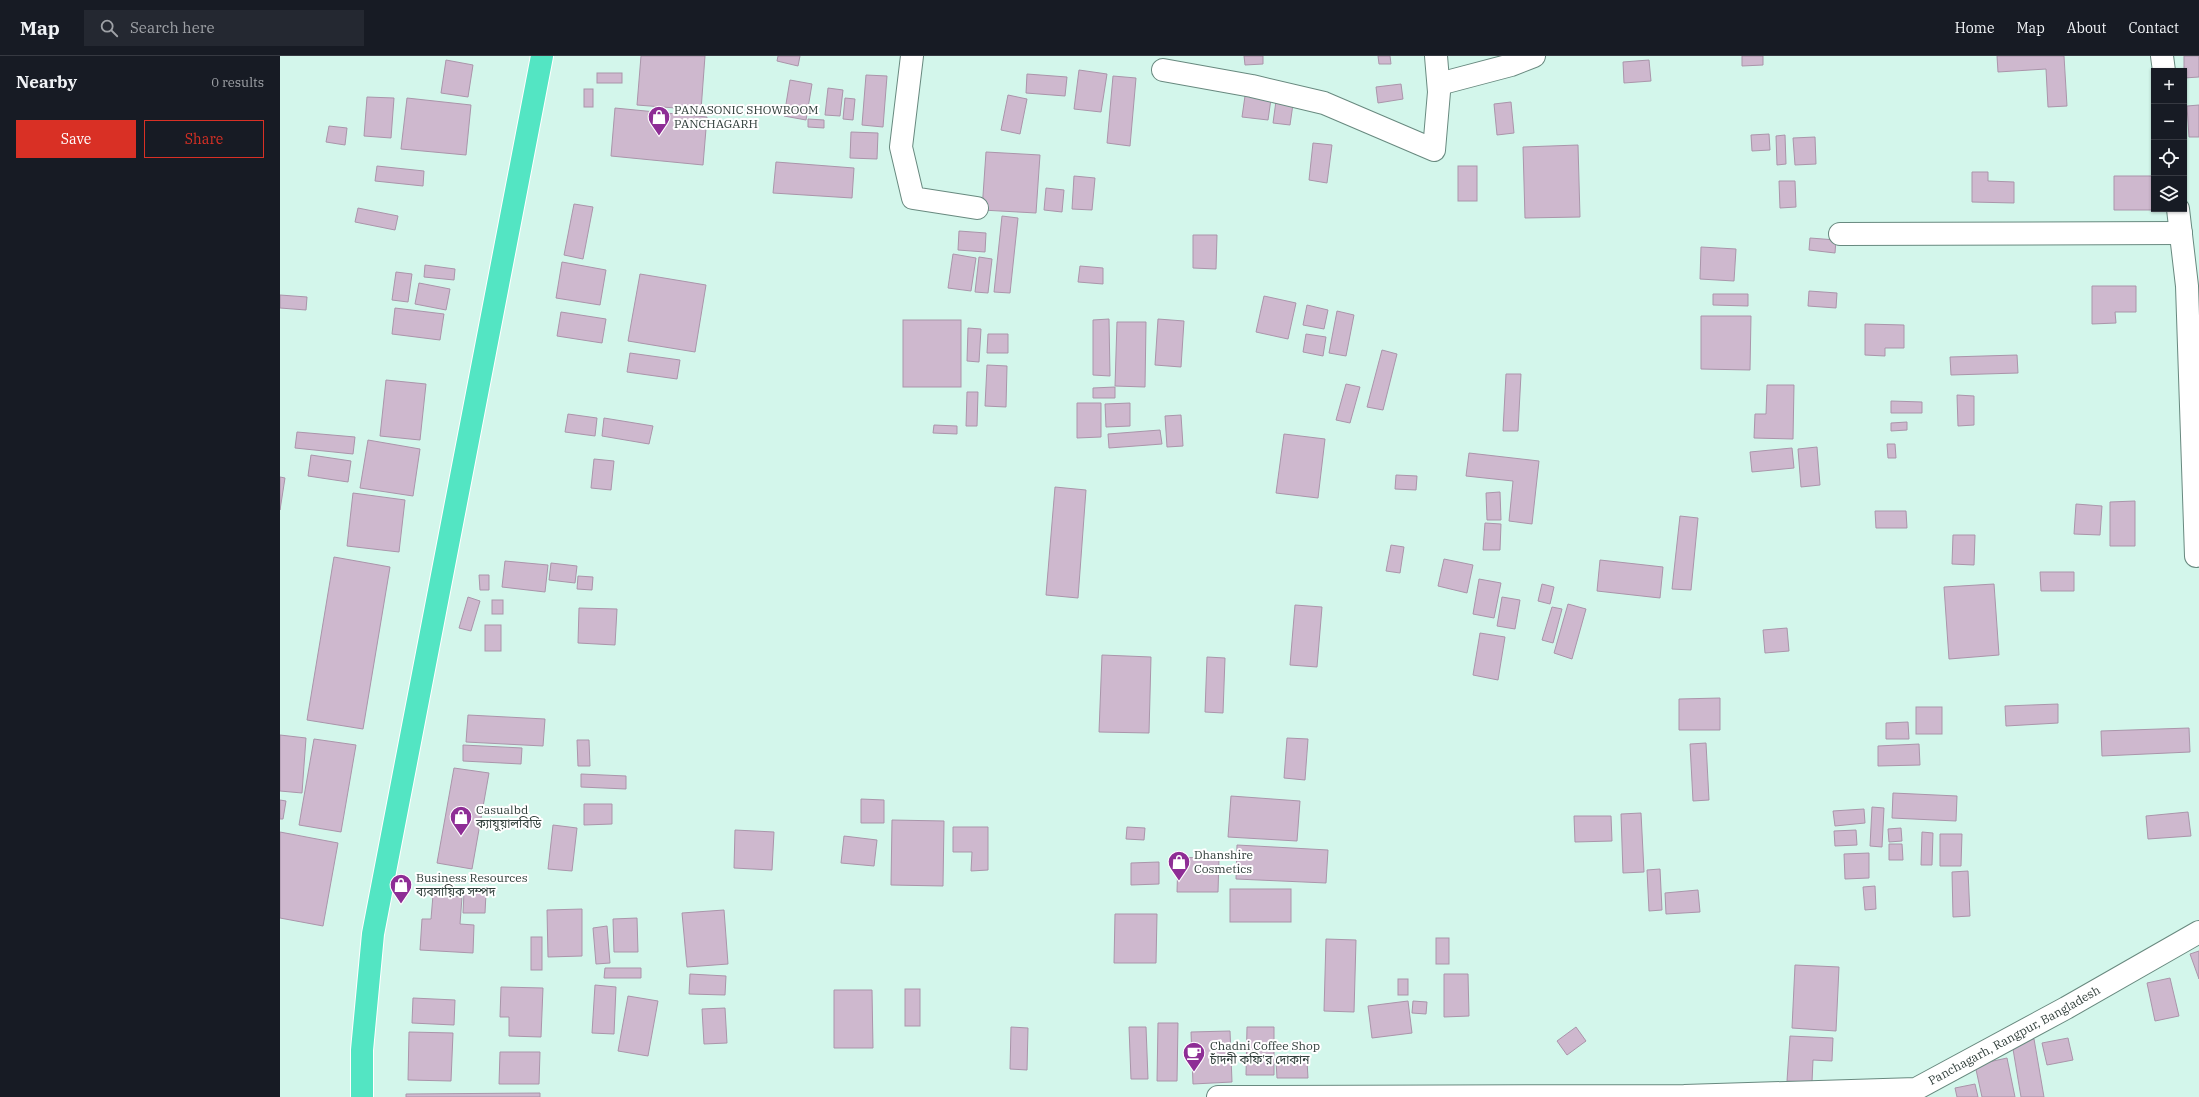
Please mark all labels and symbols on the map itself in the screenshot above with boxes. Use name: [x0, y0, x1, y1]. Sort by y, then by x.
place label: PANASONIC SHOWROOM PANCHAGARH: [674, 102, 819, 131]
shop icon: PANASONIC SHOWROOM PANCHAGARH: [646, 104, 672, 137]
place label: Casualbd ক্যাযুয়ালবিডি: [475, 802, 542, 832]
shop icon: Casualbd ক্যাযুয়ালবিডি: [448, 804, 474, 837]
place label: Dhanshire Cosmetics: [1194, 847, 1253, 876]
shop icon: Dhanshire Cosmetics: [1166, 849, 1192, 882]
place label: Business Resources ব্যবসায়িক সম্পদ: [415, 870, 528, 899]
shop icon: Business Resources ব্যবসায়িক সম্পদ: [388, 872, 414, 905]
street label: Panchagarh, Rangpur, Bangladesh: [1925, 982, 2103, 1088]
place label: Chadni Coffee Shop চাঁদনী কফি'র দোকান: [1209, 1038, 1320, 1067]
cafe icon: Chadni Coffee Shop চাঁদনী কফি'র দোকান: [1181, 1040, 1207, 1073]

